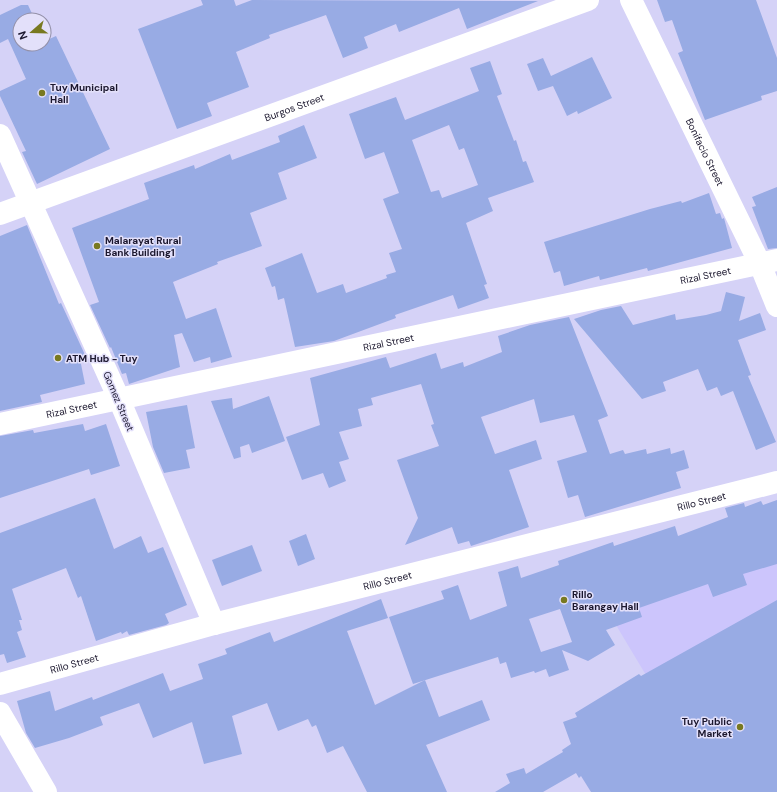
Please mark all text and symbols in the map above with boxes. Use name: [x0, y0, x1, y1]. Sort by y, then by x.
north arrow: [12, 12, 52, 52]
text: N: [15, 29, 31, 42]
place label: Tuy Municipal Hall: [50, 81, 118, 106]
marker: Tuy Municipal Hall: [37, 88, 47, 98]
street label: Burgos Street: [263, 91, 326, 124]
street label: Bonifacio Street: [683, 116, 727, 188]
place label: Malarayat Rural Bank Building1: [105, 234, 182, 259]
marker: Malarayat Rural Bank Building1: [92, 241, 102, 251]
street label: Rizal Street: [679, 264, 732, 287]
street label: Rizal Street: [362, 331, 415, 354]
place label: ATM Hub - Tuy: [66, 352, 138, 365]
marker: ATM Hub - Tuy: [53, 353, 63, 363]
street label: Gomez Street: [100, 369, 137, 433]
street label: Rizal Street: [45, 398, 98, 421]
street label: Rillo Street: [676, 489, 727, 514]
street label: Rillo Street: [362, 568, 413, 593]
place label: Rillo Barangay Hall: [572, 588, 639, 613]
marker: Rillo Barangay Hall: [559, 595, 569, 605]
street label: Rillo Street: [49, 651, 100, 677]
place label: Tuy Public Market: [682, 715, 732, 740]
marker: Tuy Public Market: [735, 722, 745, 732]

